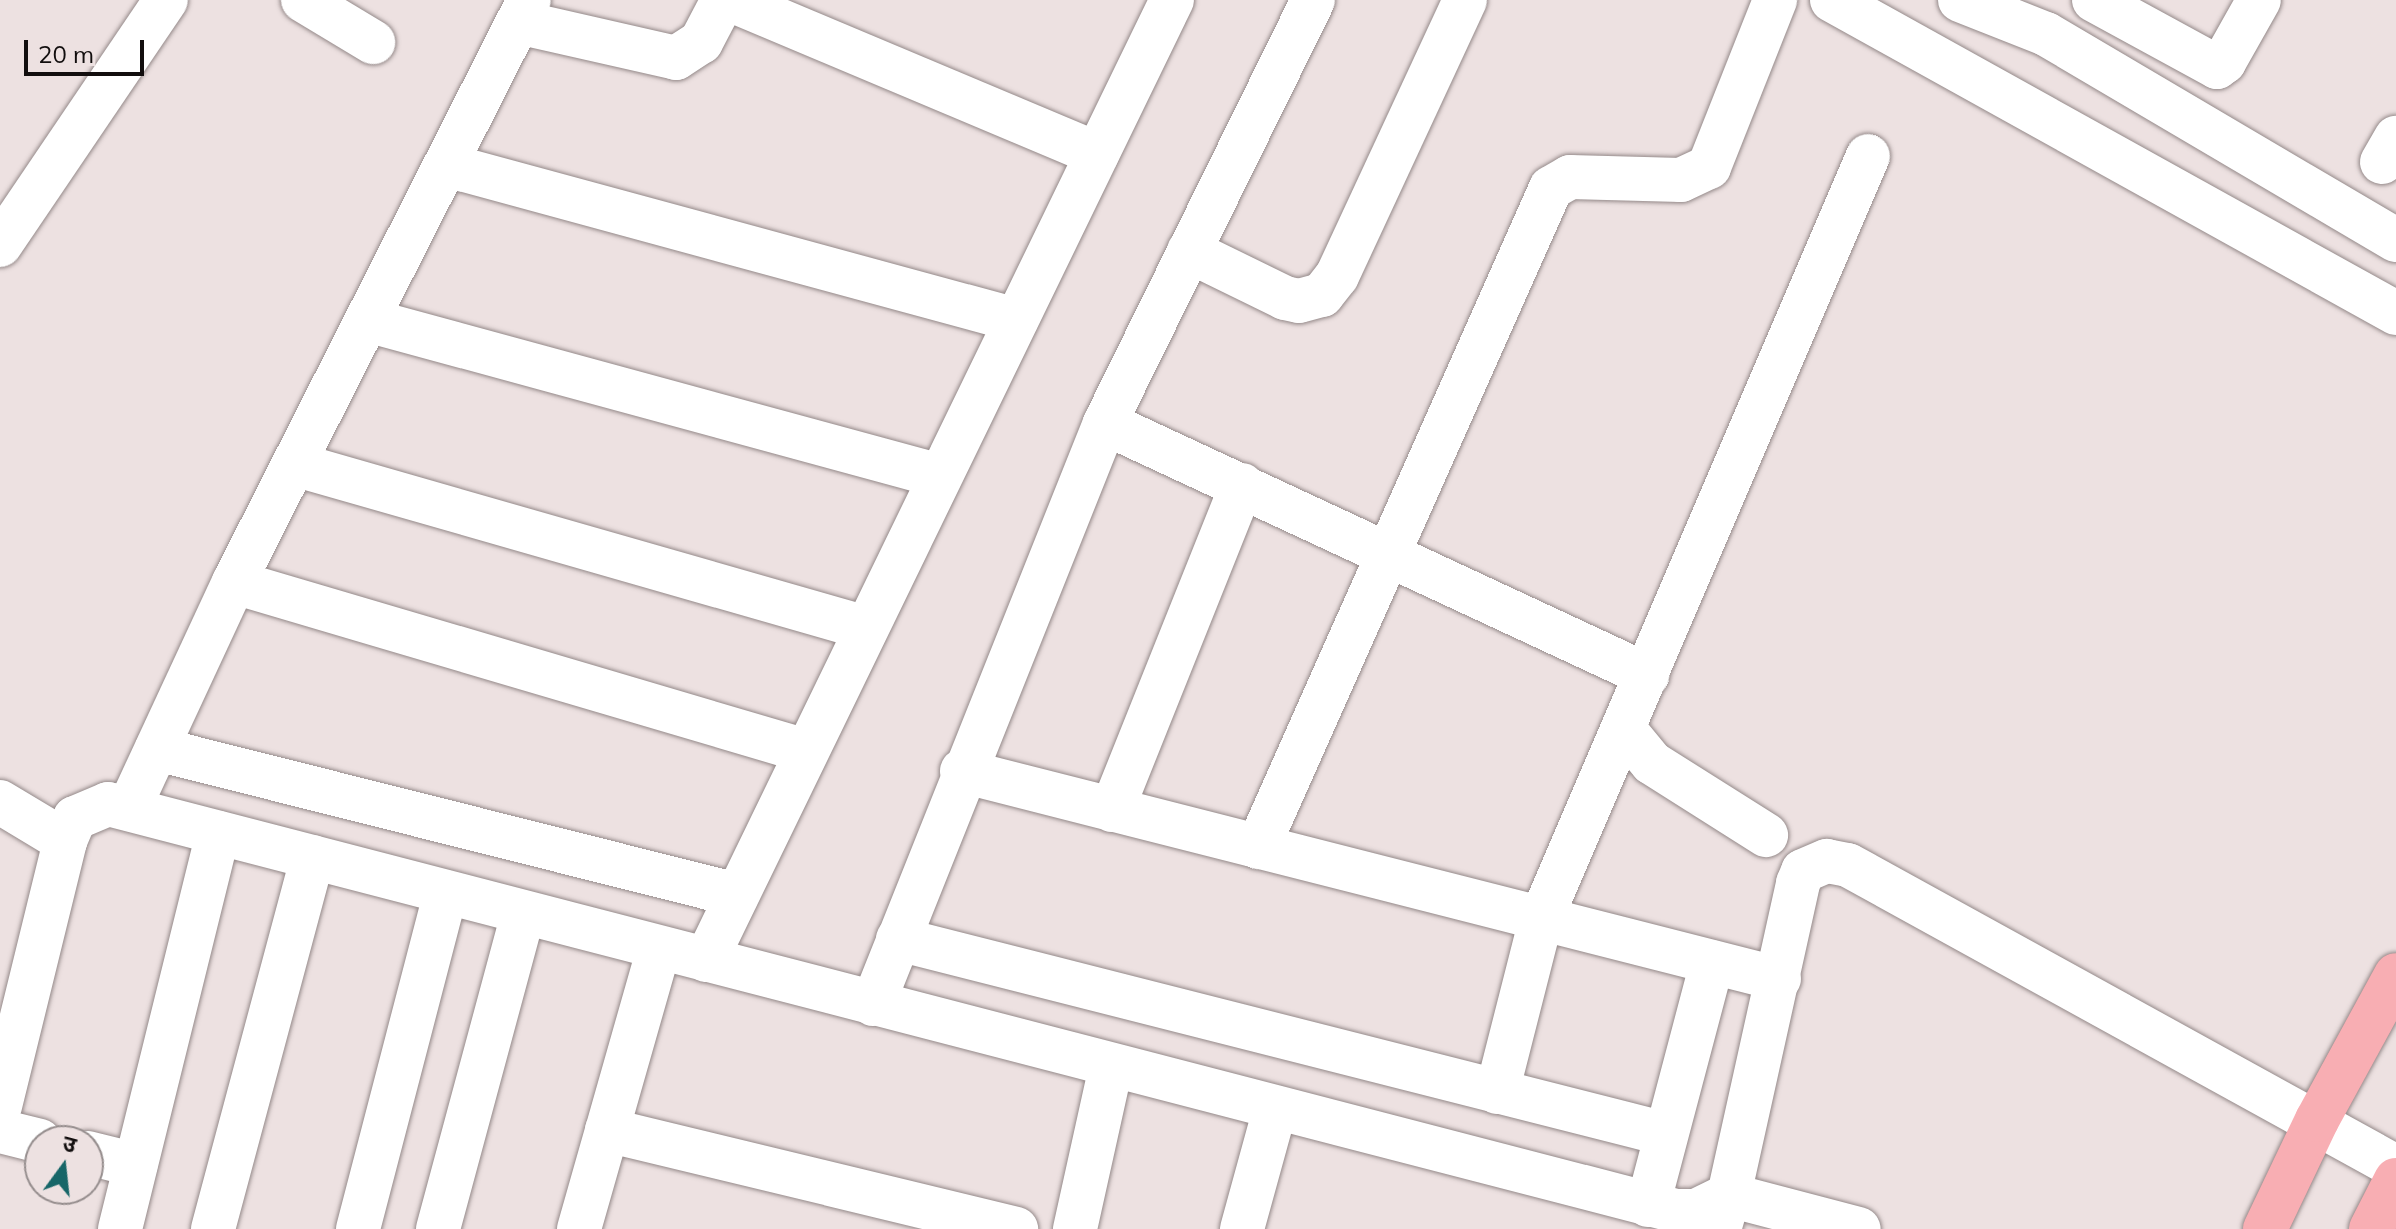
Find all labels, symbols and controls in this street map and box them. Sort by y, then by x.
scale bar [28,24,148,74]
text: 20 m [38,39,94,69]
north arrow [24,1125,104,1205]
text: उ [60,1129,80,1159]

